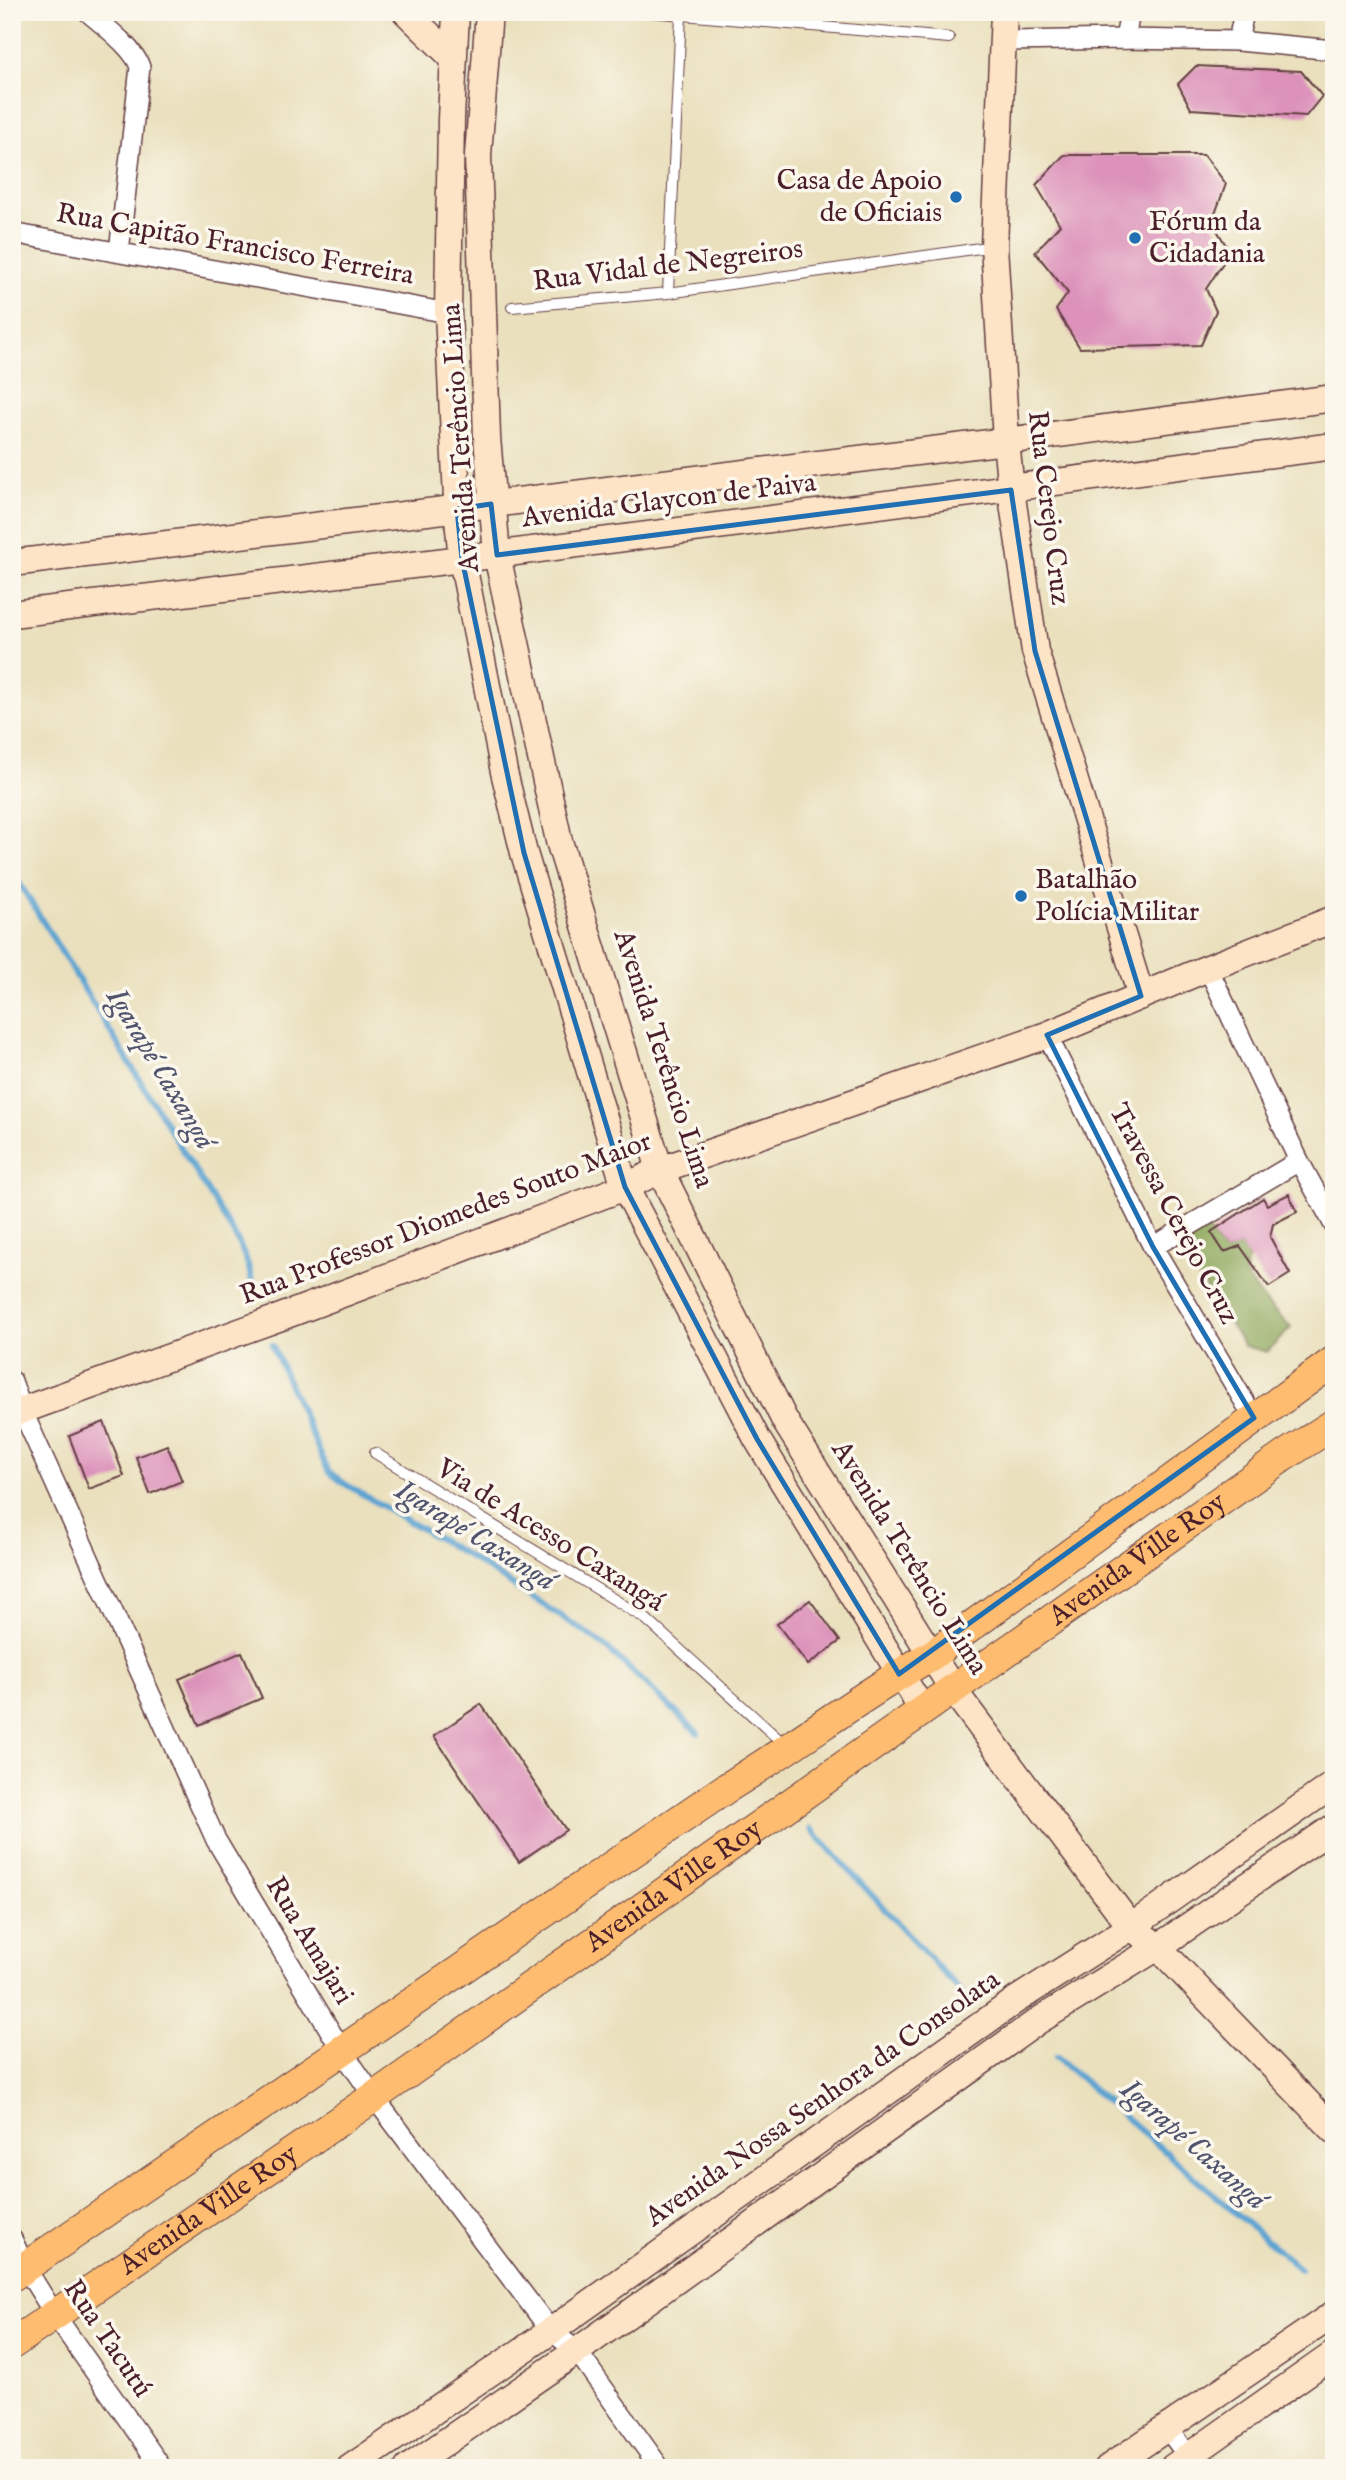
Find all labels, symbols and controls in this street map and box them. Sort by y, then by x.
place label: Casa de Apoio de Oficiais [776,164,942,231]
marker: Casa de Apoio de Oficiais [948,189,964,205]
street label: Rua Capitão Francisco Ferreira [54,196,417,294]
place label: Fórum da Cidadania [1149,205,1266,272]
marker: Fórum da Cidadania [1127,230,1143,246]
street label: Rua Vidal de Negreiros [531,232,805,300]
street label: Avenida Terêncio Lima [434,301,488,575]
street label: Rua Cerejo Cruz [1019,409,1077,607]
street label: Avenida Glaycon de Paiva [519,465,819,537]
place label: Batalhão Polícia Militar [1035,863,1199,930]
marker: Batalhão Polícia Militar [1013,888,1029,904]
street label: Avenida Terêncio Lima [604,925,722,1193]
water label: Igarapé Caxangá [96,980,225,1159]
street label: Travessa Cerejo Cruz [1100,1098,1246,1330]
street label: Rua Professor Diomedes Souto Maior [235,1124,657,1314]
street label: Avenida Terêncio Lima [822,1434,996,1682]
street label: Via de Acesso Caxangá [429,1451,671,1621]
water label: Igarapé Caxangá [387,1471,565,1602]
street label: Avenida Ville Roy [1041,1485,1233,1634]
street label: Avenida Ville Roy [578,1811,769,1961]
street label: Rua Amajari [257,1871,361,2011]
street label: Avenida Nossa Senhora da Consolata [638,1962,1008,2236]
water label: Igarapé Caxangá [1111,2070,1276,2221]
street label: Avenida Ville Roy [112,2136,305,2284]
street label: Rua Tacutú [55,2273,159,2405]

